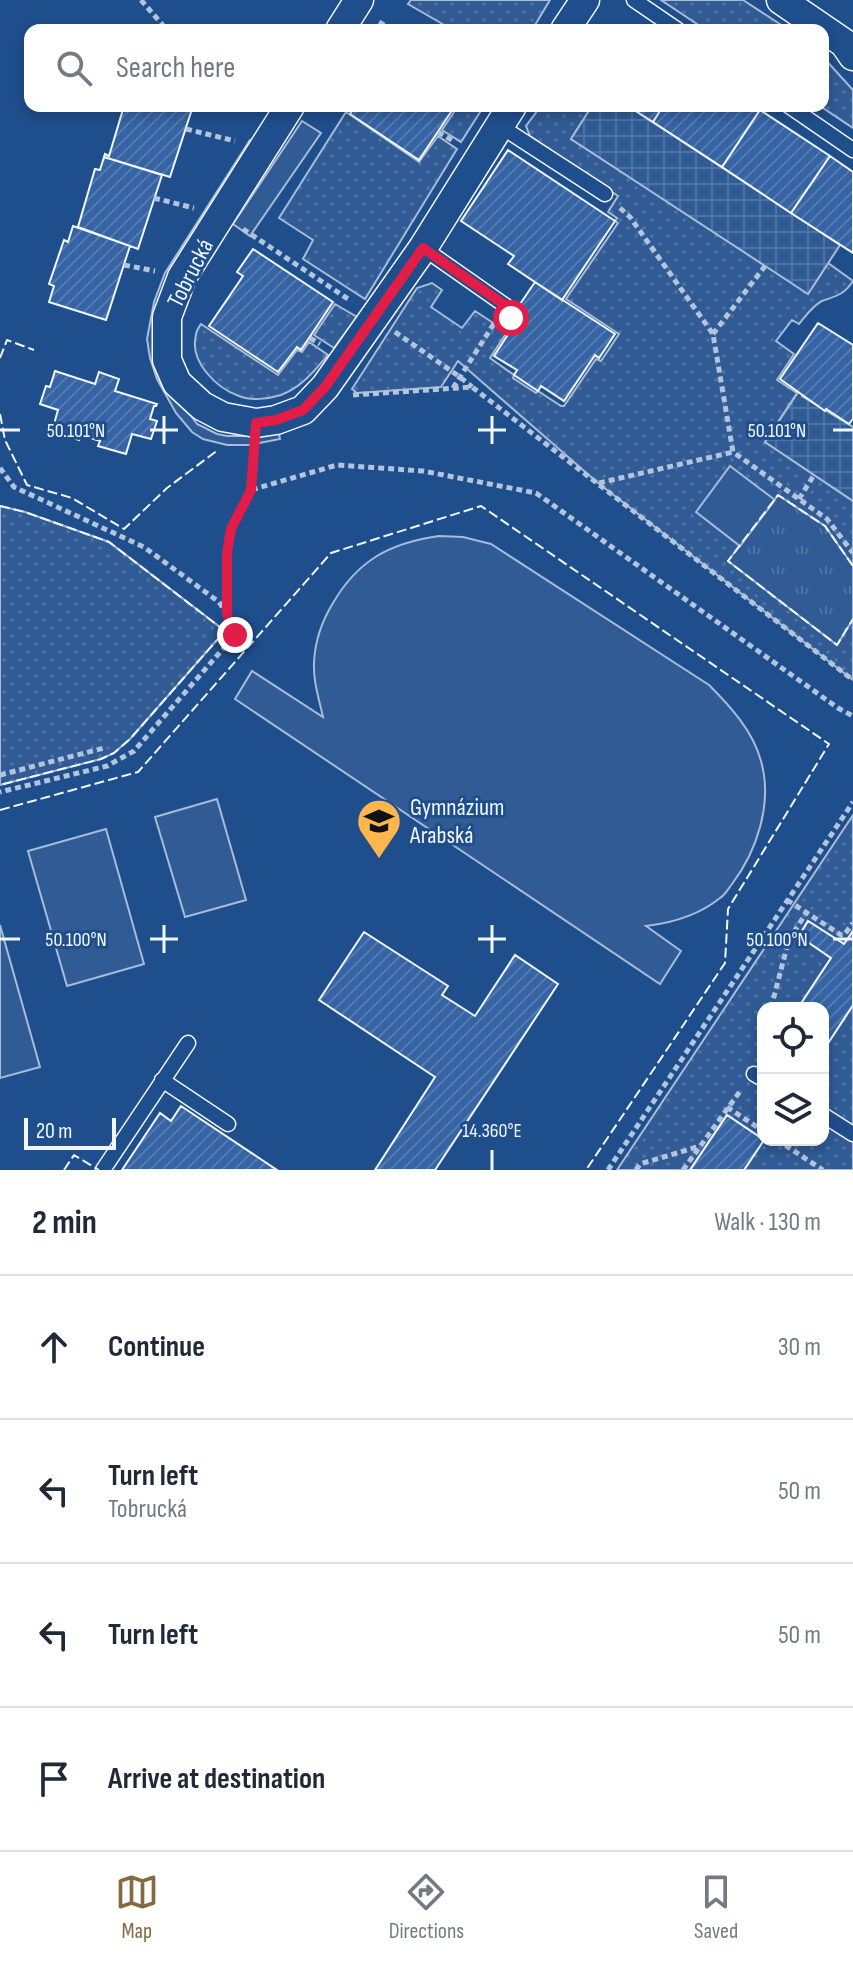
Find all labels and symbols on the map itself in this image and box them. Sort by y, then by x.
street label: Tobrucká [161,234,220,312]
route start [493,300,529,336]
text: 50.101°N [47,419,105,443]
text: 50.101°N [748,419,806,443]
route end [217,617,253,653]
place label: Gymnázium Arabská [409,793,504,850]
school or university icon: Gymnázium Arabská [355,797,403,860]
text: 50.100°N [45,928,107,952]
text: 50.100°N [746,928,808,952]
scale bar [24,1114,116,1150]
text: 14.360°E [462,1119,522,1143]

